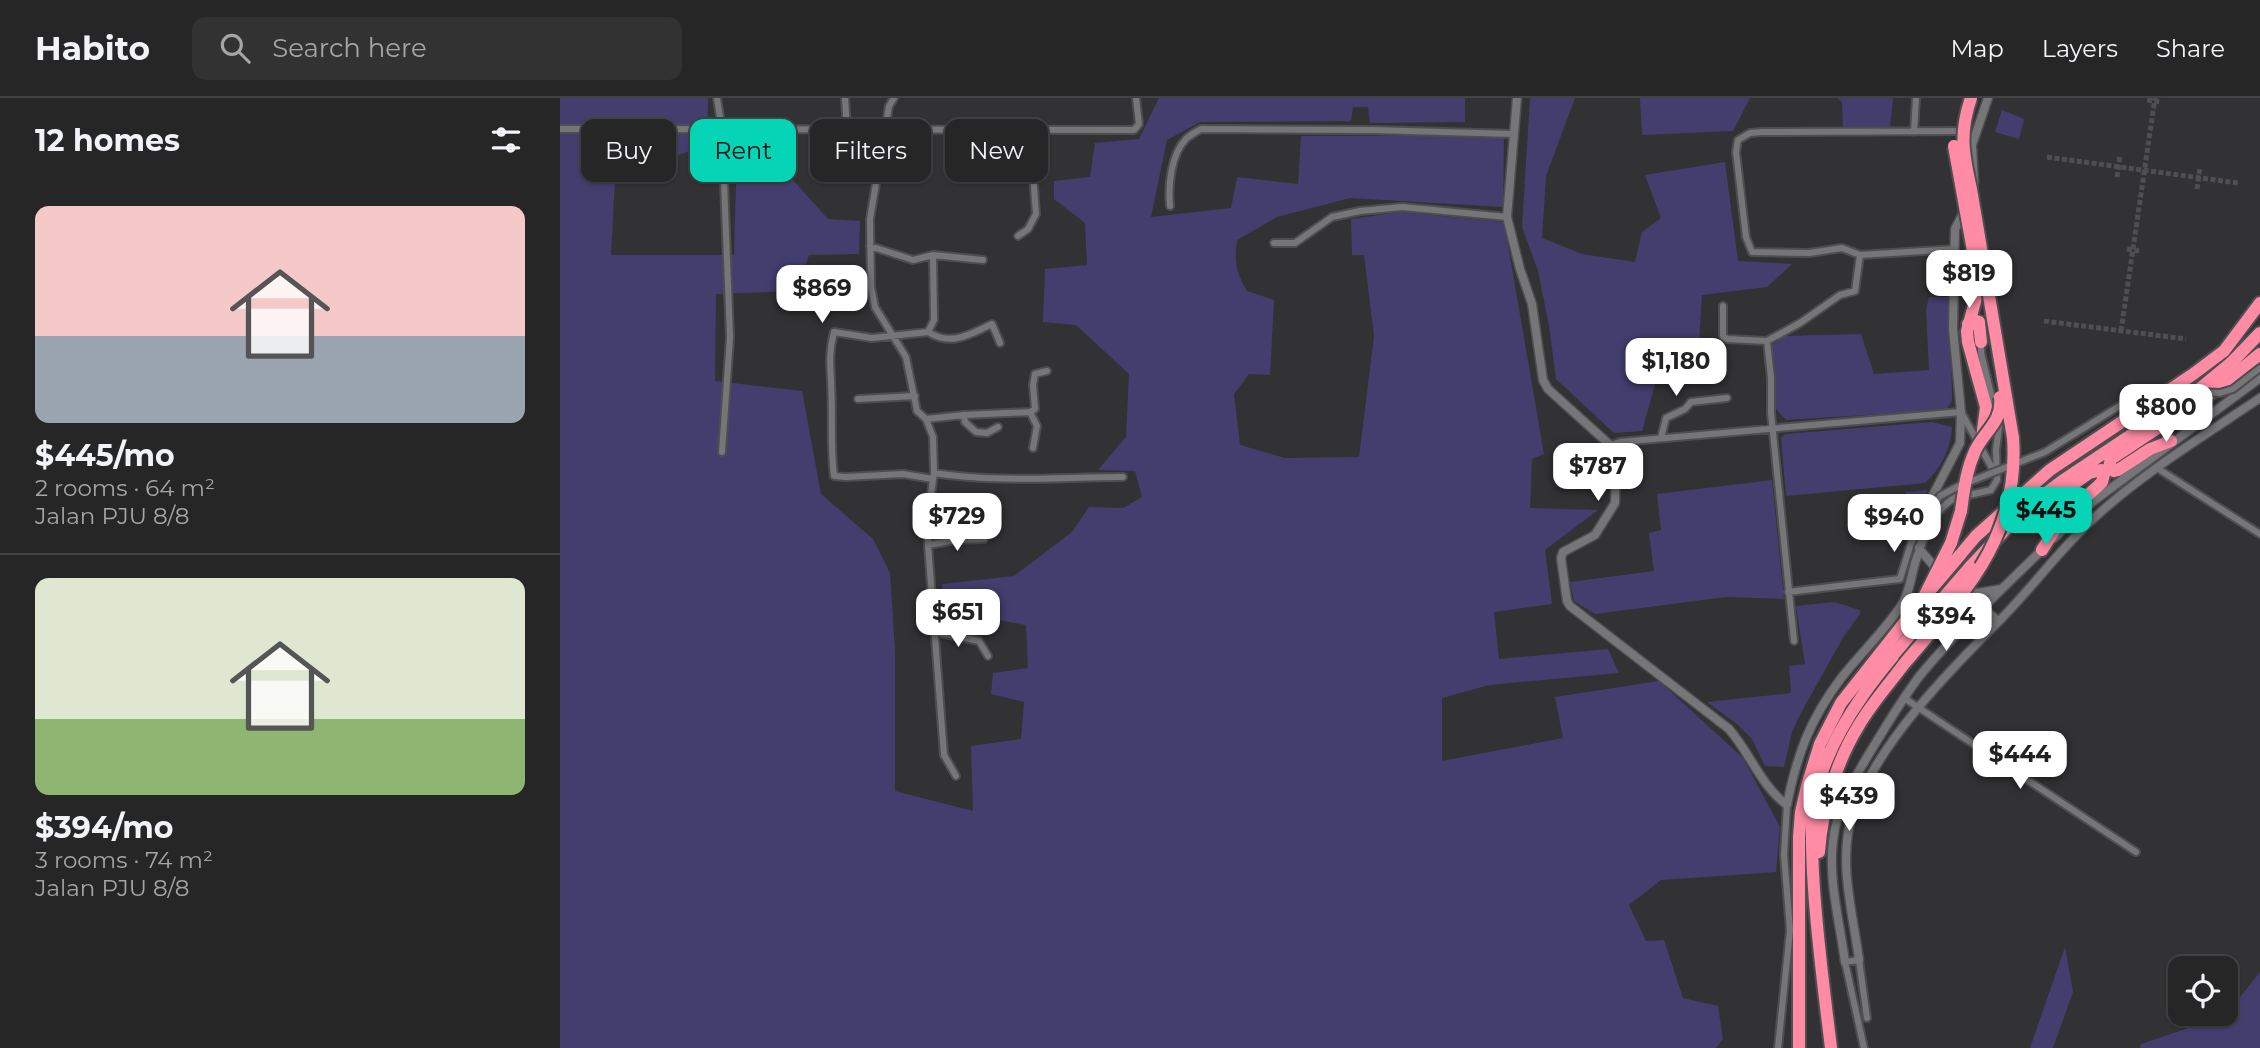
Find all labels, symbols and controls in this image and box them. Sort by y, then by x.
search box [192,17,682,80]
text: Habito [35,28,150,68]
icon: search [216,29,254,67]
text: Search here [272,32,427,64]
text: Map [1950,34,2004,63]
text: Layers [2042,34,2118,63]
text: Share [2156,34,2225,63]
chip: Buy [581,119,676,182]
chip: Rent [690,119,796,182]
chip: Filters [810,119,931,182]
chip: New [945,119,1048,182]
icon: filters [487,121,525,159]
text: 12 homes [35,122,180,159]
pin: $819 [1928,250,2010,310]
icon: home [217,251,343,377]
text: $819 [1942,259,1996,287]
pin: $869 [781,266,863,325]
text: $869 [792,274,852,302]
pin: $1,180 [1619,338,1733,398]
text: $1,180 [1642,347,1710,375]
pin: $800 [2125,384,2207,444]
text: $800 [2135,393,2197,421]
text: $445/mo [35,437,175,474]
pin: $787 [1557,444,1639,503]
text: $787 [1569,452,1627,480]
text: 2 rooms · 64 m² [35,474,215,502]
pin: $445 [2005,488,2087,547]
pin: $729 [916,494,998,553]
pin: $940 [1853,494,1935,554]
text: $445 [2016,496,2076,524]
text: Jalan PJU 8/8 [35,502,189,530]
text: $729 [929,502,985,530]
text: $940 [1864,503,1924,531]
pin: $651 [917,589,999,649]
pin: $394 [1905,594,1987,653]
text: $651 [932,598,984,626]
text: $394 [1917,602,1975,630]
icon: home [217,623,343,749]
pin: $444 [1979,732,2061,791]
text: $444 [1989,740,2051,768]
pin: $439 [1808,774,1890,833]
text: $439 [1820,782,1878,810]
text: $394/mo [35,809,173,846]
text: 3 rooms · 74 m² [35,846,213,874]
text: Jalan PJU 8/8 [35,874,189,902]
map controls [2168,956,2238,1026]
button: locate [2168,956,2238,1026]

